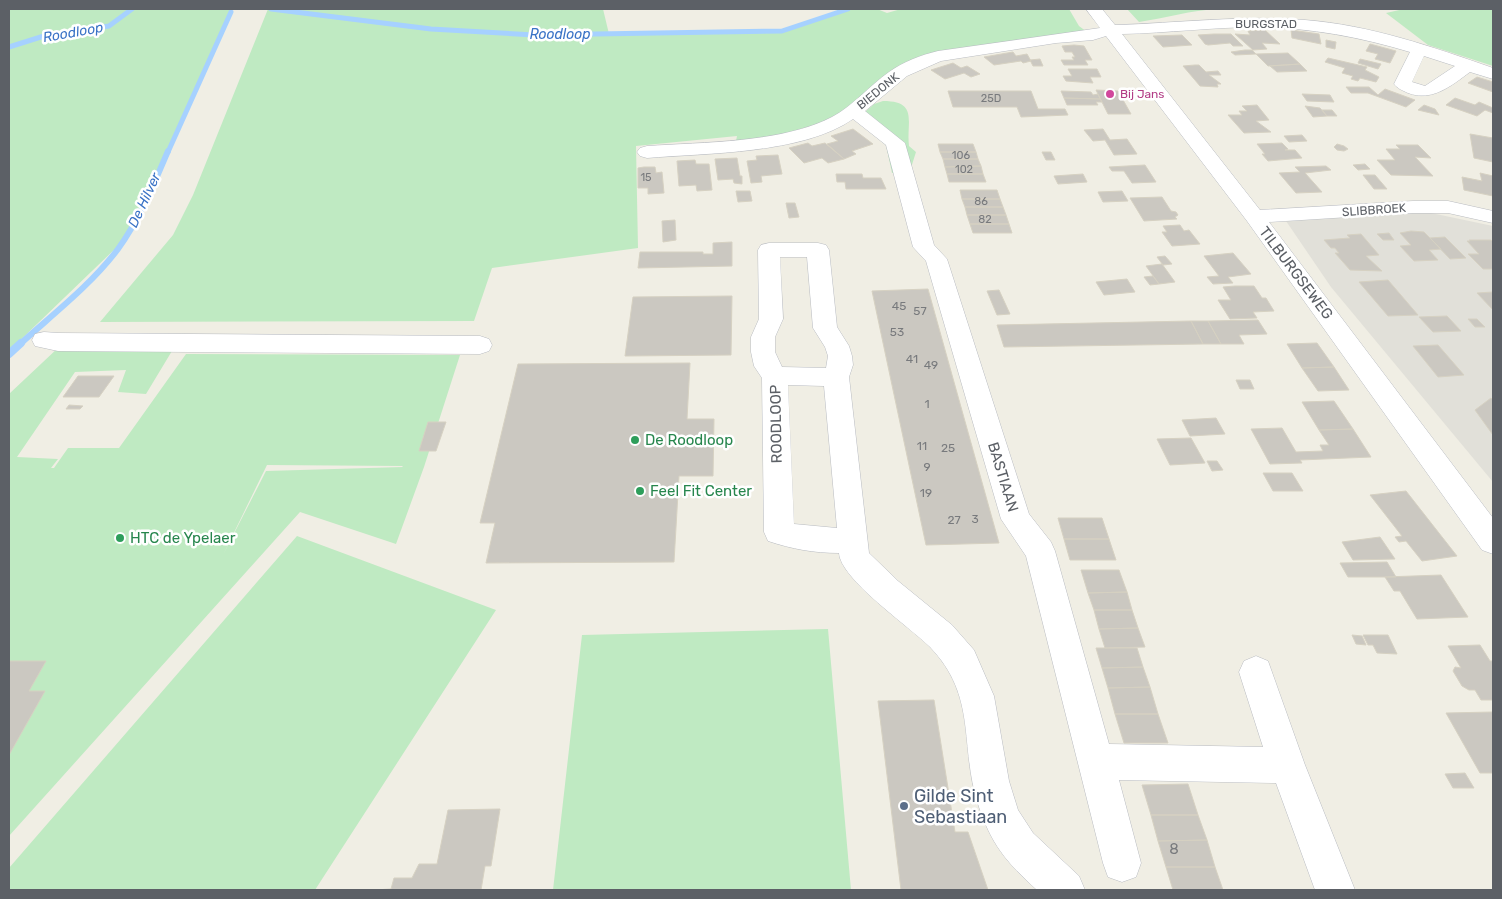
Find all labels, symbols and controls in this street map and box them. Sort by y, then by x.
street label: BURGSTAD [1235,17,1297,31]
water label: Roodloop [41,19,105,46]
water label: Roodloop [529,26,591,43]
street label: BIEDONK [854,69,903,112]
place label: Bij Jans [1120,87,1164,101]
marker: Bij Jans [1104,88,1116,100]
house number: 25D [981,92,1001,105]
house number: 106 [952,149,971,162]
house number: 102 [955,163,973,176]
water label: De Hilver [124,170,165,230]
house number: 15 [640,171,652,184]
house number: 86 [974,195,988,208]
street label: SLIBBROEK [1342,201,1407,219]
house number: 82 [978,213,992,226]
street label: TILBURGSEWEG [1255,223,1337,323]
house number: 45 [892,299,906,313]
house number: 57 [913,304,927,318]
house number: 53 [890,325,904,339]
house number: 41 [906,352,918,366]
house number: 49 [924,358,938,372]
street label: ROODLOOP [766,384,786,464]
house number: 1 [924,397,930,411]
place label: De Roodloop [645,431,733,449]
marker: De Roodloop [629,434,641,446]
house number: 11 [917,439,927,453]
street label: BASTIAAN [984,440,1022,514]
house number: 25 [941,441,955,455]
house number: 9 [923,460,931,474]
place label: Feel Fit Center [650,482,752,500]
marker: Feel Fit Center [634,485,646,497]
house number: 19 [920,486,932,500]
house number: 3 [971,512,979,526]
house number: 27 [947,513,961,527]
place label: HTC de Ypelaer [130,529,236,547]
marker: HTC de Ypelaer [114,532,126,544]
place label: Gilde Sint Sebastiaan [914,785,1007,828]
marker: Gilde Sint Sebastiaan [898,800,910,812]
house number: 8 [1169,840,1179,858]

